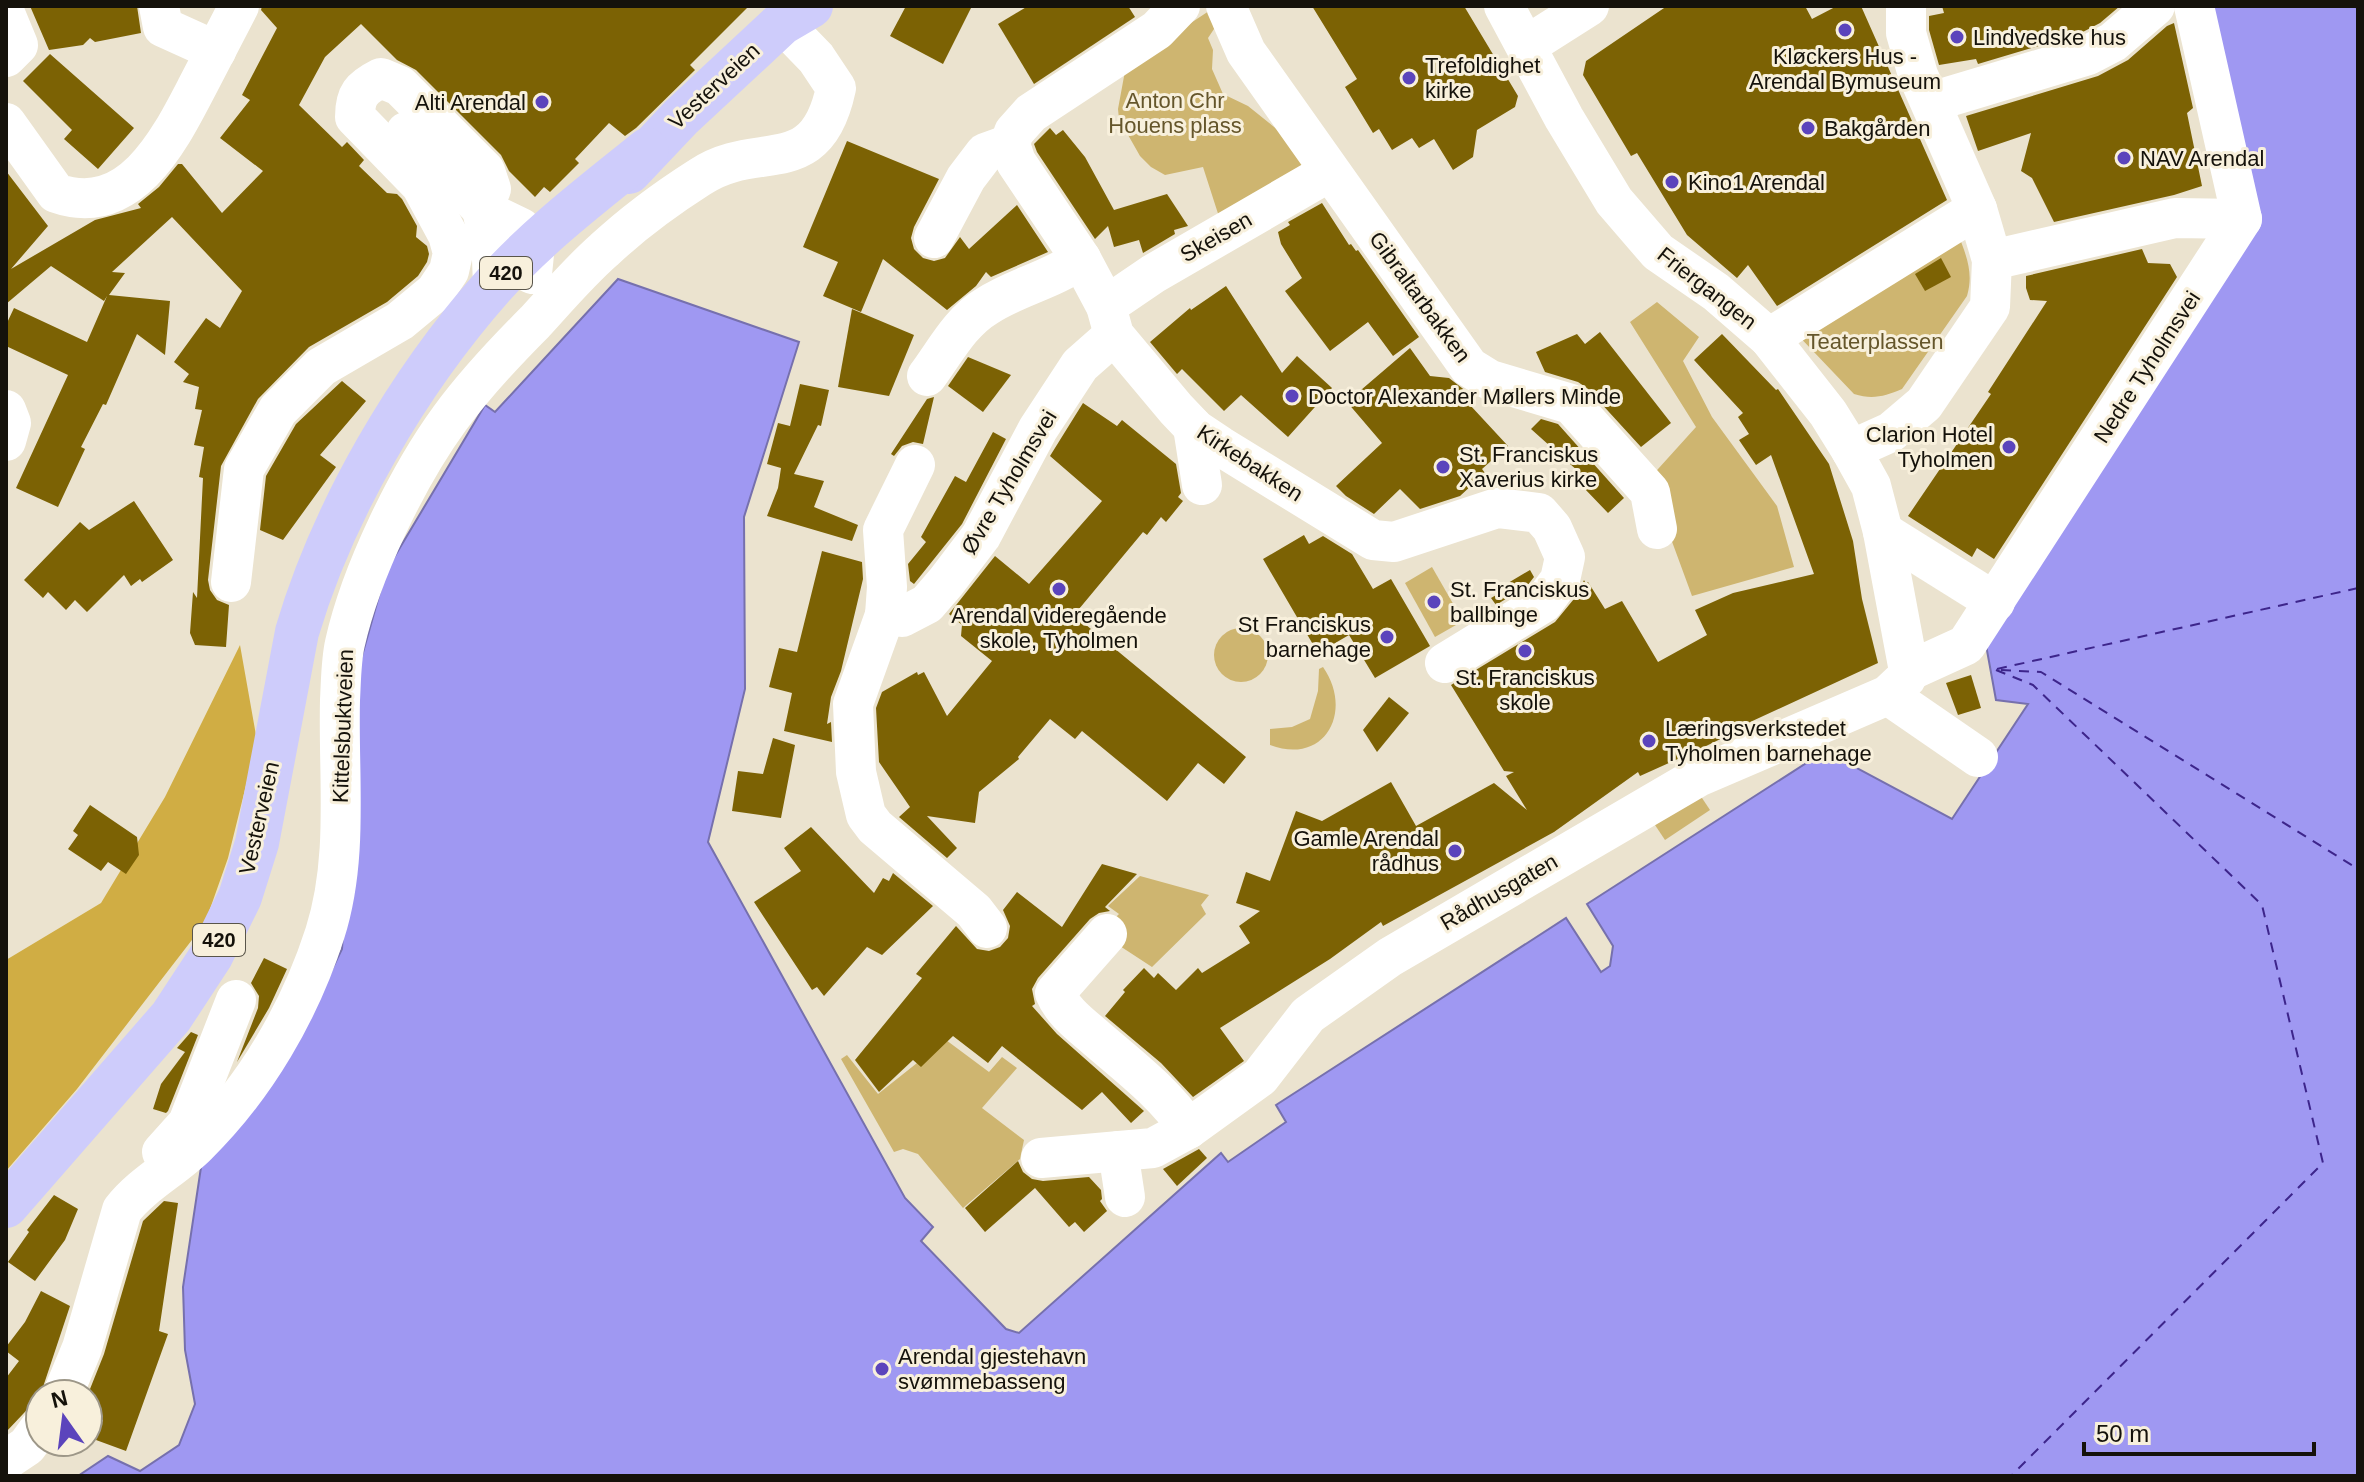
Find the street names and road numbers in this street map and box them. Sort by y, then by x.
street label: Vesterveien [663,38,765,134]
street label: Skeisen [1176,207,1256,267]
street label: Gibraltarbakken [1364,227,1476,367]
street label: Friergangen [1653,242,1761,334]
road number: 420 [480,257,532,289]
street label: Nedre Tyholmsvei [2089,287,2205,447]
street label: Øvre Tyholmsvei [956,406,1062,558]
street label: Kirkebakken [1192,420,1308,506]
street label: Kittelsbuktveien [328,649,358,803]
street label: Vesterveien [234,759,284,877]
street label: Rådhusgaten [1436,848,1562,936]
road number: 420 [193,924,245,956]

